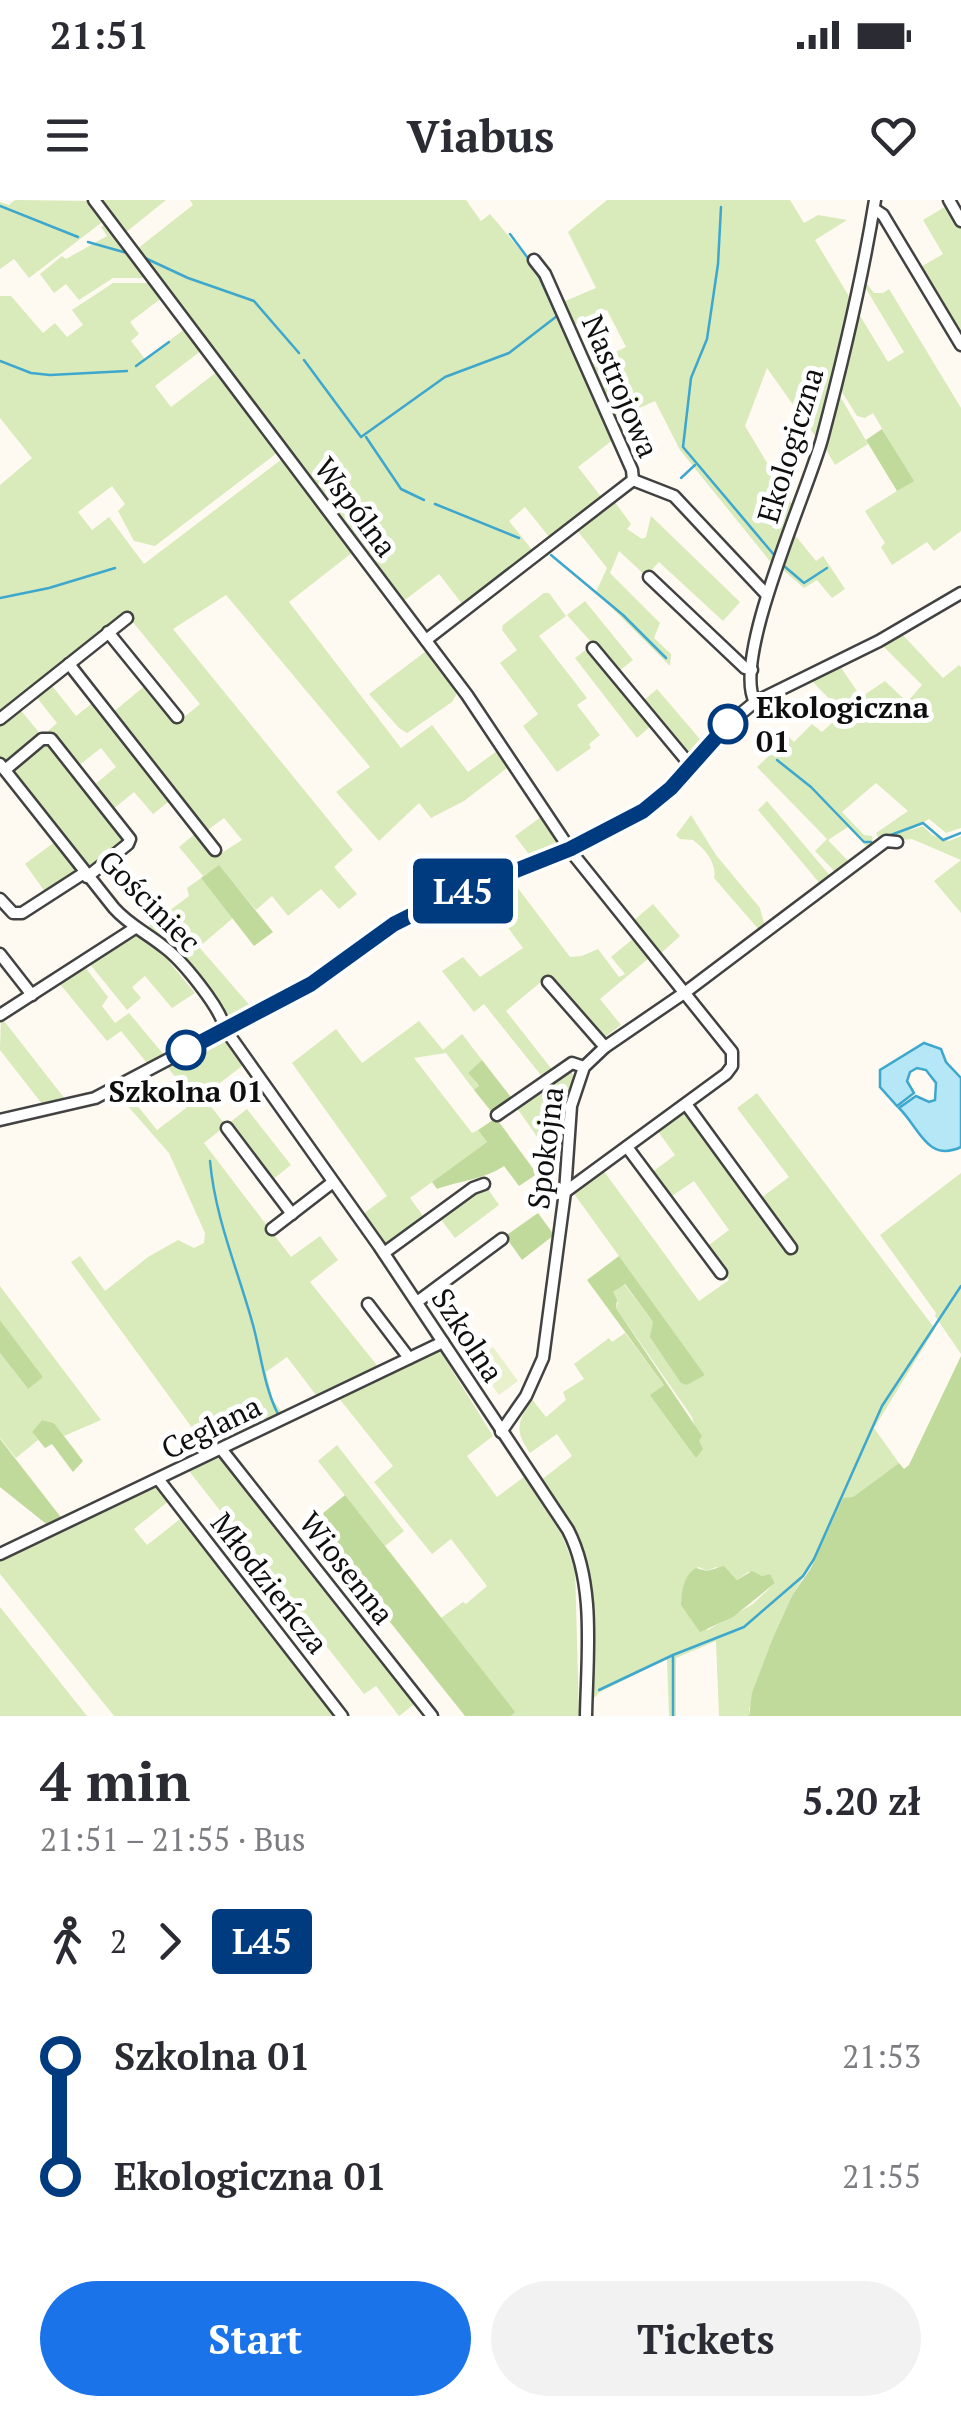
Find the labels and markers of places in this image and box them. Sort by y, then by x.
place label: Ekologiczna 01 [756,687,930,761]
marker: Ekologiczna 01 [709,705,747,743]
marker: Szkolna 01 [167,1031,205,1069]
place label: Szkolna 01 [108,1071,264,1111]

